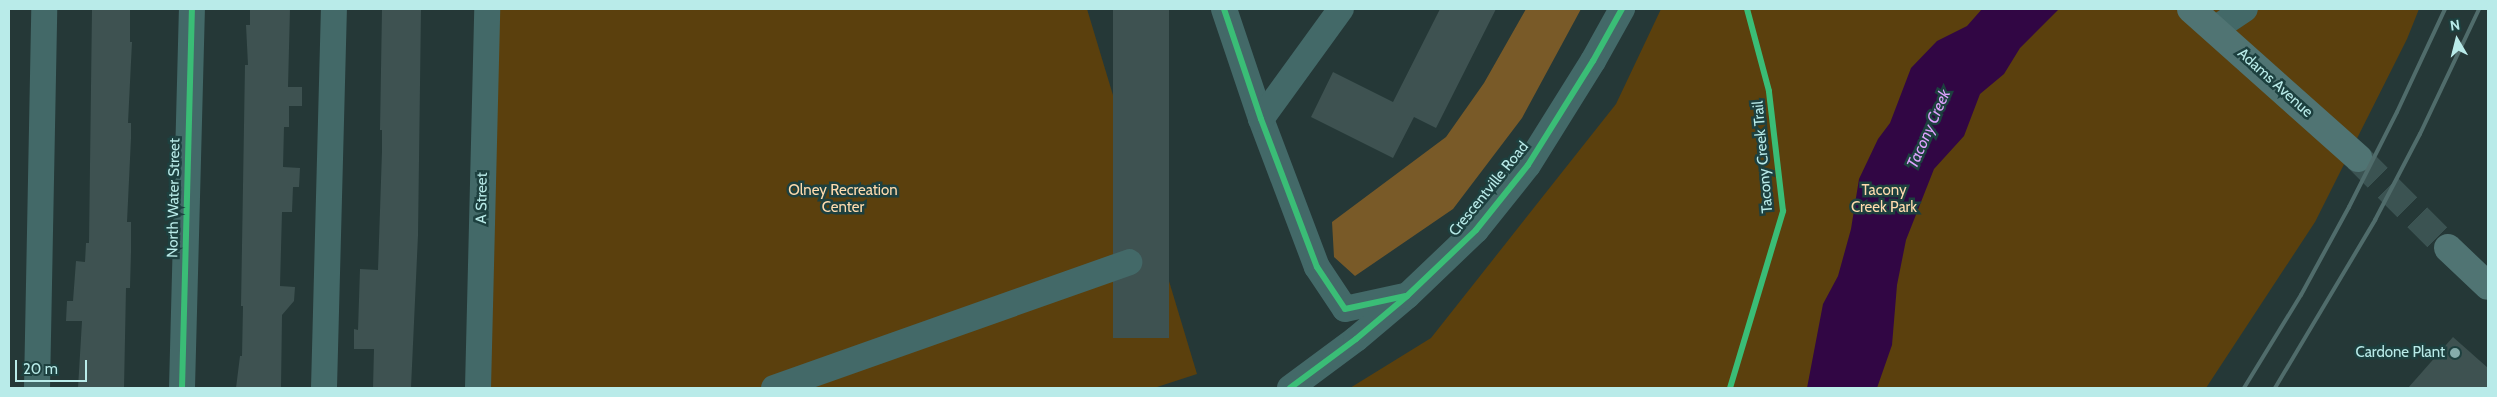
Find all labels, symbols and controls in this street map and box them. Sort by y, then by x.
north arrow [2432,15,2482,65]
text: N [2449,16,2461,35]
street label: Adams Avenue [2234,45,2316,121]
water label: Tacony Creek [1903,87,1955,171]
street label: Tacony Creek Trail [1749,100,1777,214]
street label: North Water Street [164,138,184,258]
street label: Crescentville Road [1445,138,1533,240]
street label: A Street [473,172,491,224]
park label: Olney Recreation Center [788,181,898,216]
park label: Tacony Creek Park [1851,181,1917,216]
place label: Cardone Plant [2355,344,2445,362]
marker: Cardone Plant [2449,347,2461,359]
scale bar [18,350,90,382]
text: 20 m [23,360,58,378]

